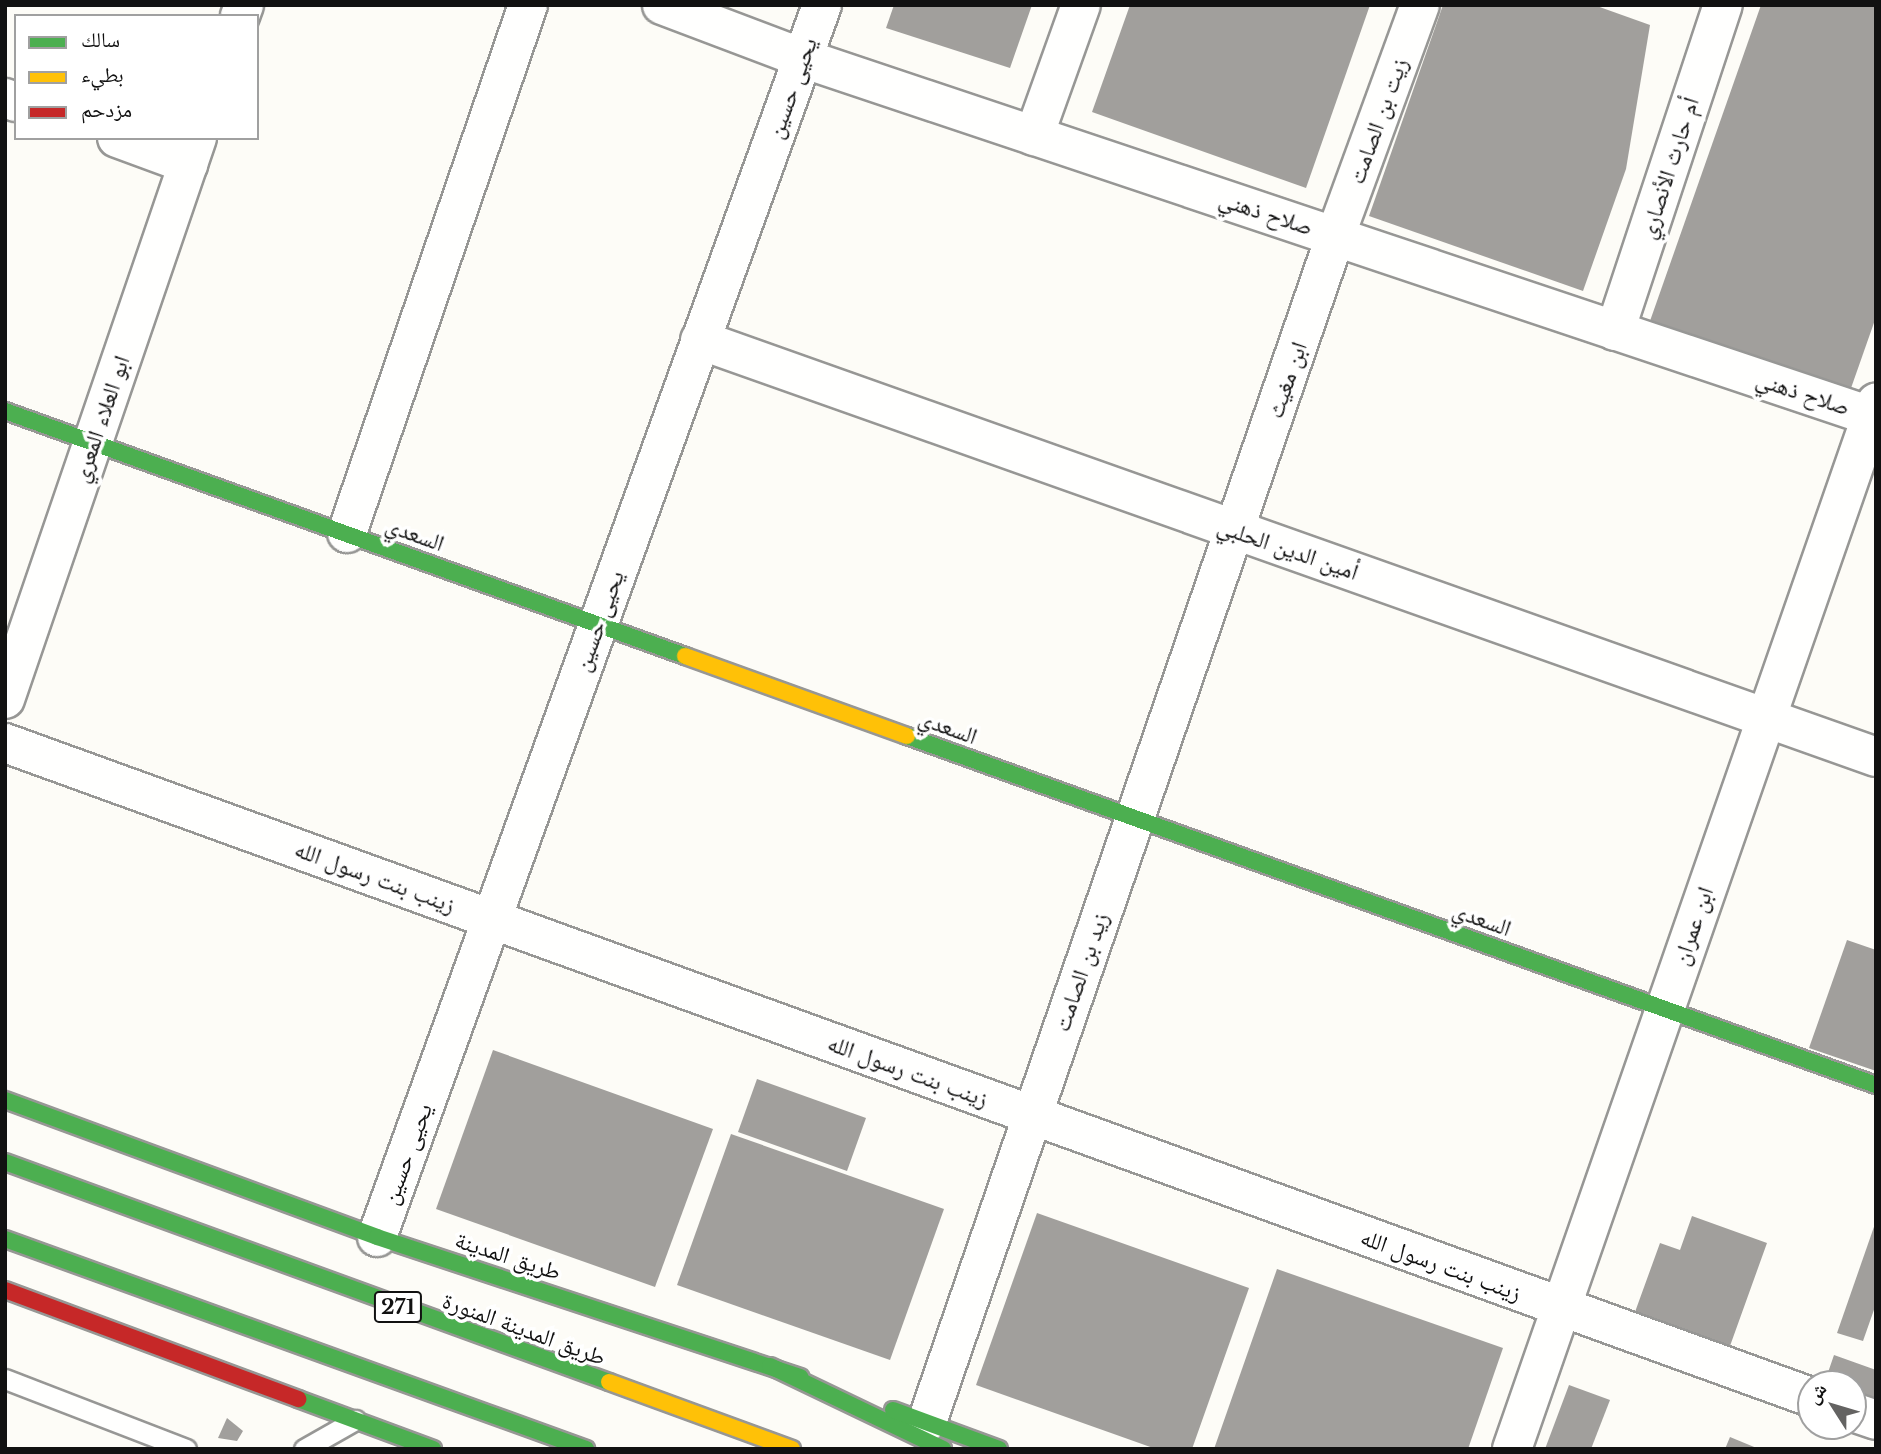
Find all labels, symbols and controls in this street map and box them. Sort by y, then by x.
legend [14,14,259,140]
text: سالك [81,27,120,53]
street label: يحيى حسين [761,34,823,142]
street label: زيت بن الصامت [1342,54,1414,188]
text: بطيء [81,62,124,88]
street label: أم حارث الأنصاري [1633,94,1705,242]
text: مزدحم [81,97,132,123]
street label: صلاح ذهني [1216,185,1316,241]
street label: ابن مغيث [1261,338,1313,422]
street label: ابو العلاء المعري [66,352,136,486]
street label: صلاح ذهني [1753,365,1853,421]
street label: السعدي [382,511,448,557]
street label: أمين الدين الحلبي [1214,512,1362,586]
street label: يحيى حسين [568,567,630,675]
street label: السعدي [915,704,981,750]
street label: زينب بنت رسول الله [291,835,459,919]
street label: ابن عمران [1667,883,1719,969]
street label: السعدي [1449,896,1515,942]
street label: زيد بن الصامت [1048,909,1114,1035]
street label: زينب بنت رسول الله [824,1029,992,1113]
street label: يحيى حسين [376,1100,438,1208]
street label: زينب بنت رسول الله [1357,1223,1525,1307]
street label: طريق المدينة [452,1226,564,1286]
street label: طريق المدينة المنورة [439,1287,609,1371]
road number: 271 [374,1290,422,1324]
north arrow [1797,1370,1867,1440]
text: ش [1801,1378,1832,1408]

